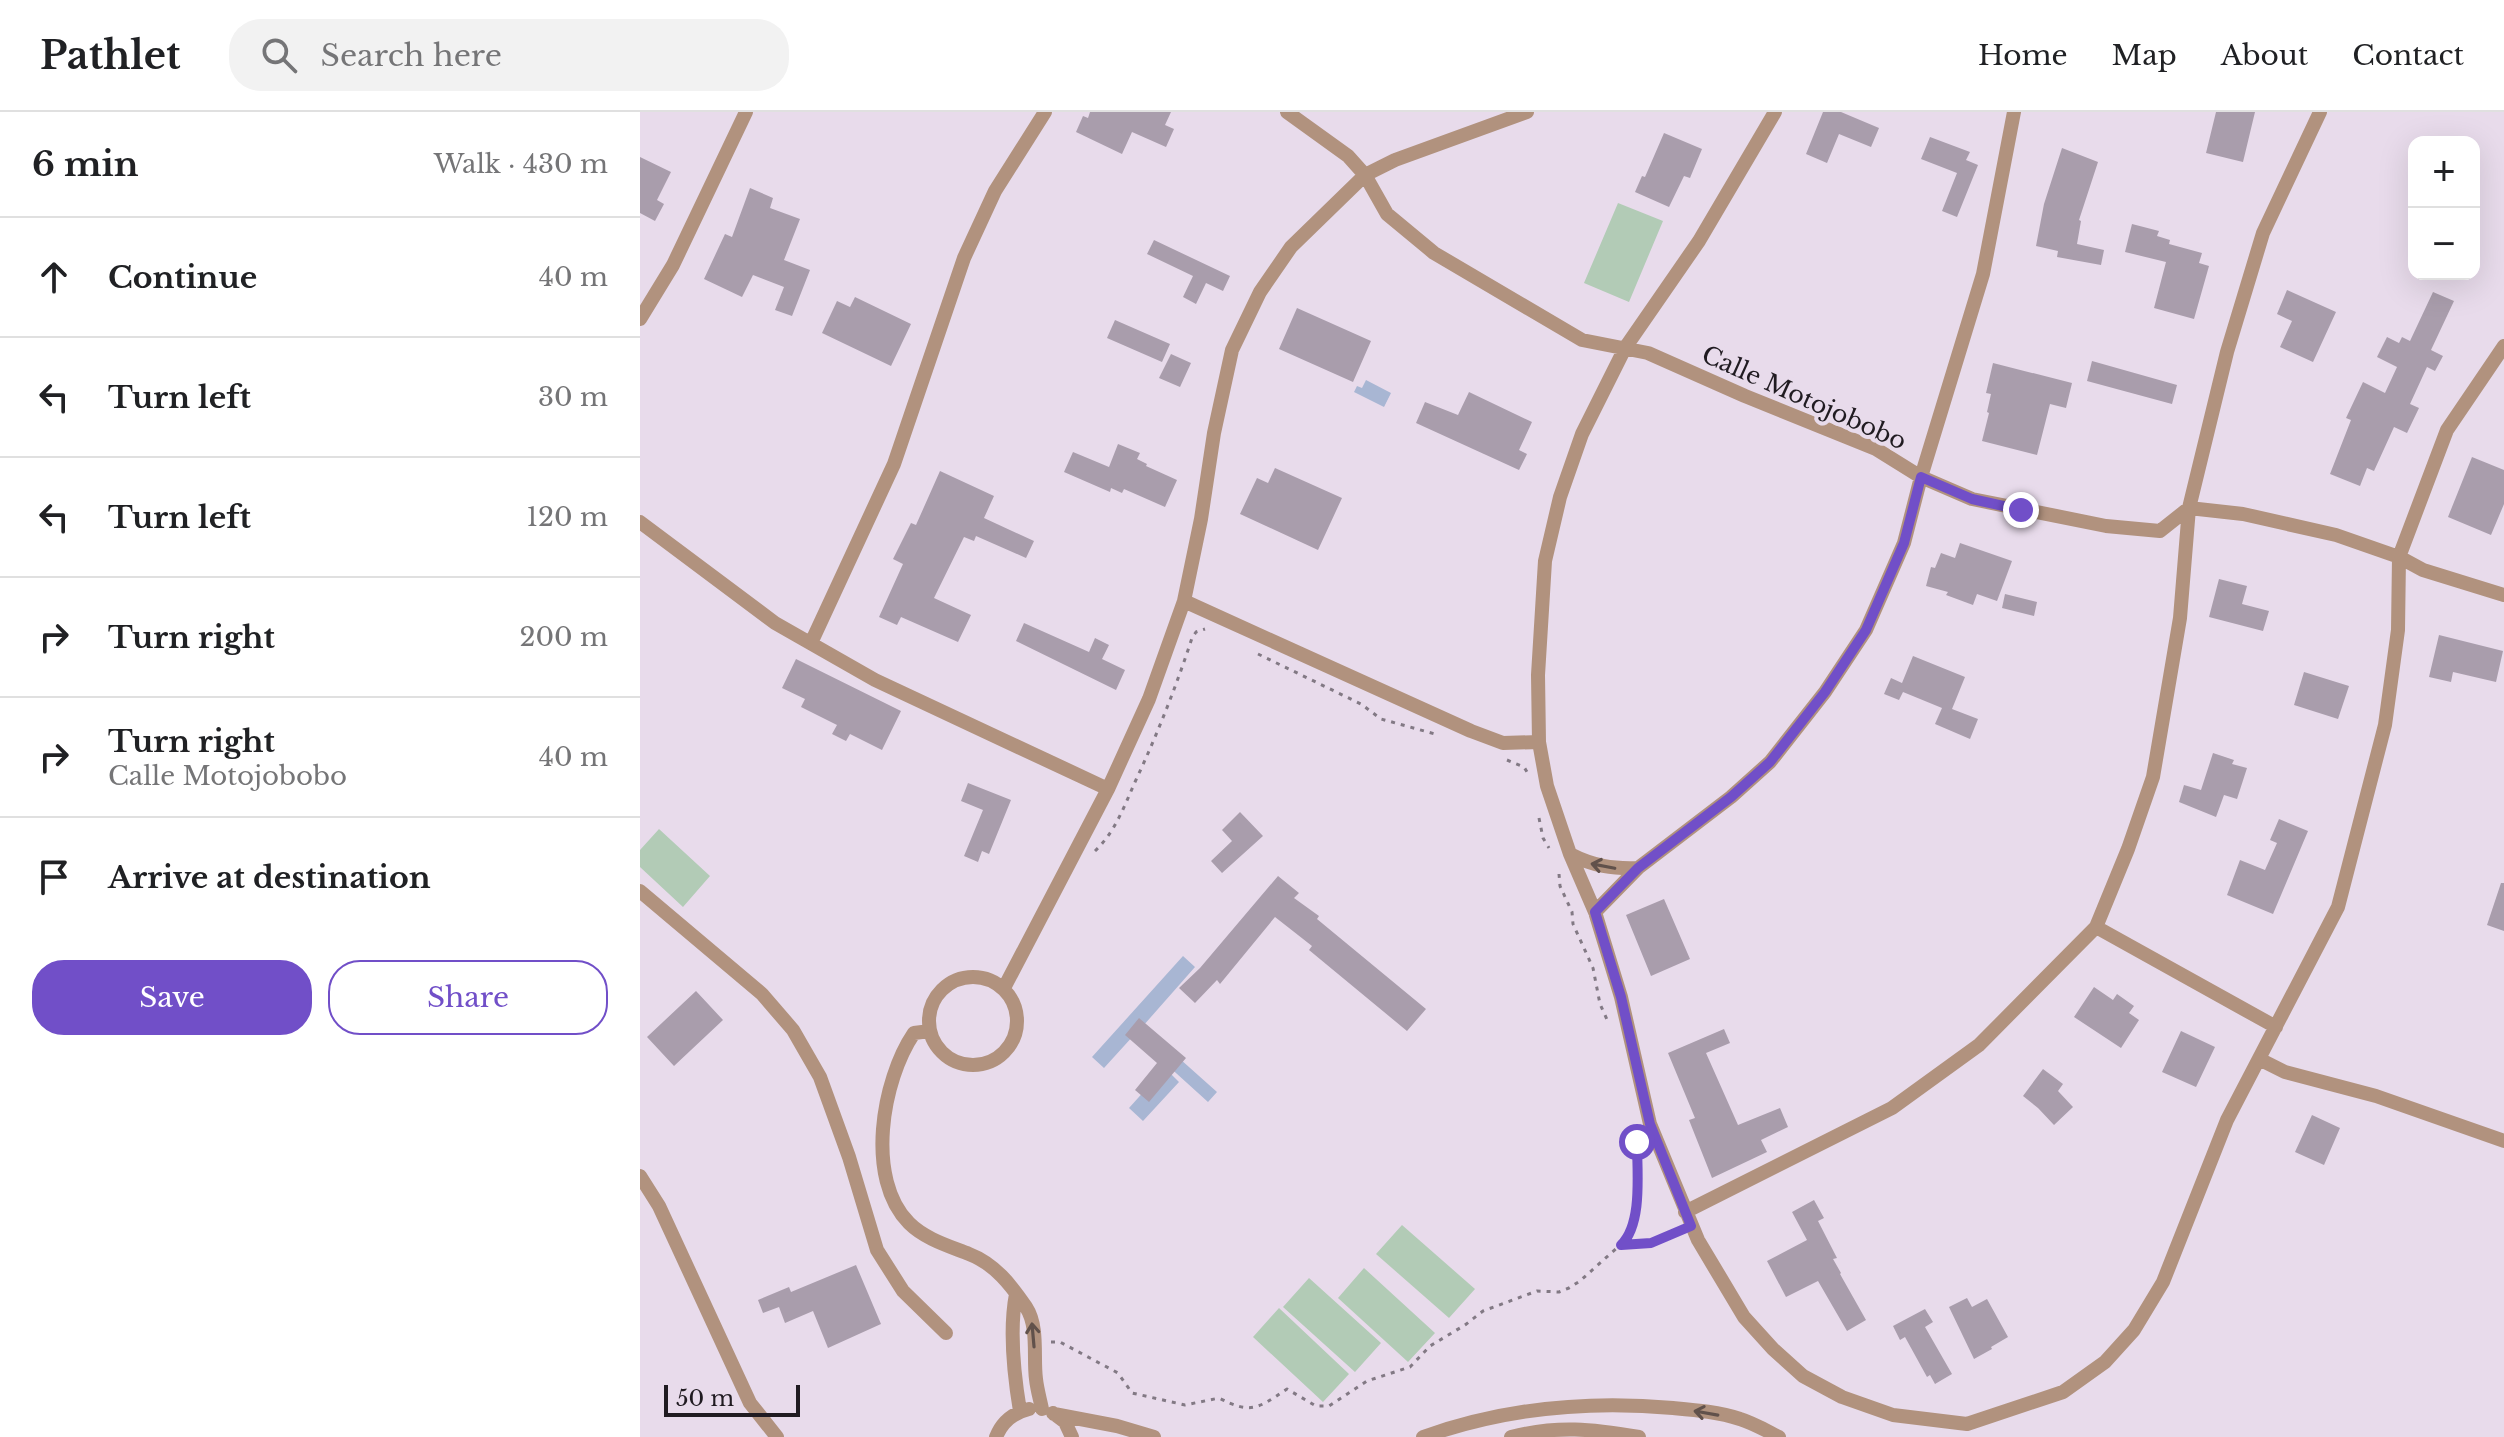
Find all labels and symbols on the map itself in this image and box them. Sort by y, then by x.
street label: Calle Motojobobo [1698,339,1911,456]
route end [2003,492,2039,528]
one-way arrow [1591,858,1616,873]
route start [1619,1124,1655,1160]
one-way arrow [1025,1322,1040,1349]
scale bar [664,1381,800,1417]
one-way arrow [1694,1404,1719,1419]

